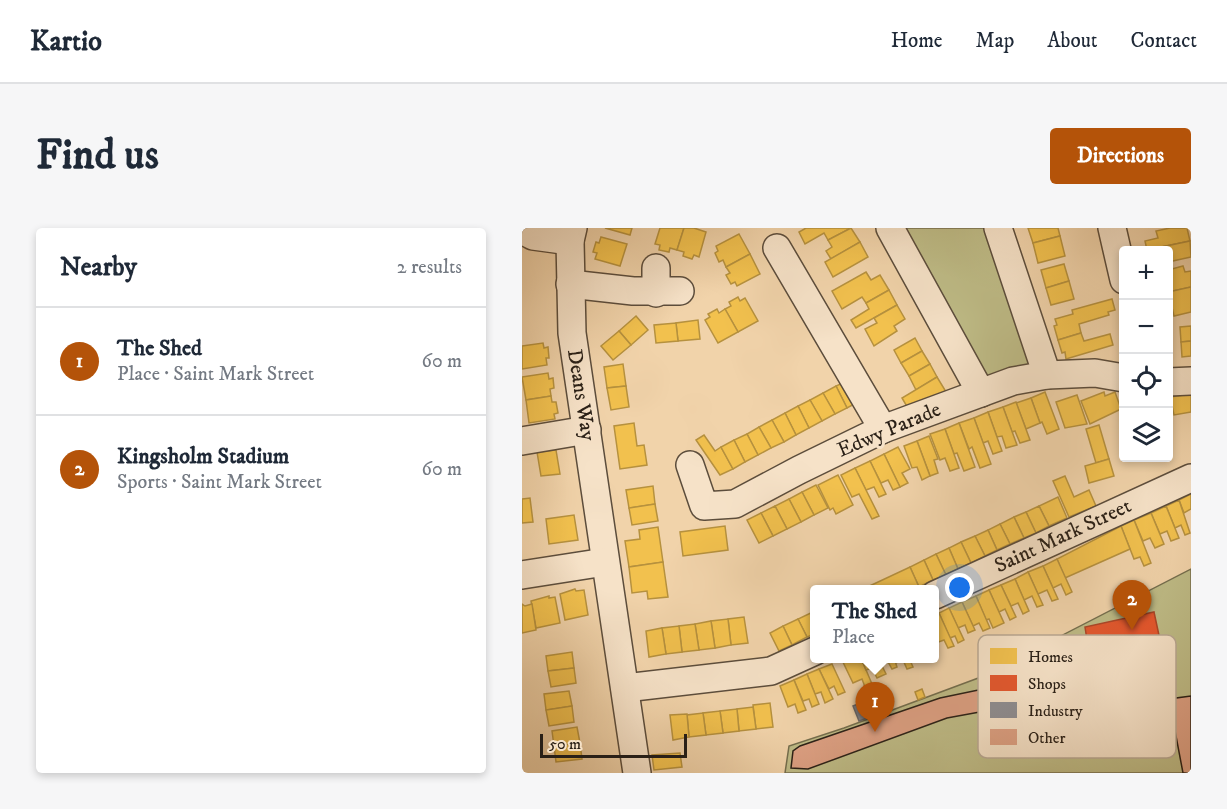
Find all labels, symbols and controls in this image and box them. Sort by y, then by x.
text: Kartio [30,24,102,59]
text: Home [891,28,943,54]
text: Map [976,28,1014,54]
text: About [1047,28,1098,54]
text: Contact [1131,28,1197,54]
button: Directions [1050,128,1191,184]
text: Find us [36,130,159,182]
map controls [1119,246,1173,462]
button: + [1119,246,1173,300]
text: Nearby [60,251,137,284]
text: 2 results [397,255,462,280]
button: − [1119,300,1173,354]
text: The Shed [117,335,202,362]
street label: Deans Way [561,347,601,444]
text: 1 [76,349,83,374]
text: 60 m [422,349,462,374]
button: locate [1119,354,1173,408]
text: Place · Saint Mark Street [117,362,314,387]
street label: Edwy Parade [833,396,945,463]
button: layers [1119,408,1173,462]
text: Kingsholm Stadium [117,443,289,470]
text: 2 [75,457,84,482]
text: 60 m [422,457,462,482]
text: Sports · Saint Mark Street [117,470,322,495]
street label: Saint Mark Street [991,493,1136,579]
your location [945,573,974,602]
pin: 2 [1112,580,1152,630]
popup [810,585,939,663]
text: The Shed [832,598,917,625]
text: Place [832,625,875,650]
legend [978,635,1176,758]
text: Homes [1028,647,1073,667]
text: Shops [1028,674,1066,694]
pin: 1 [856,682,894,732]
text: Industry [1028,701,1083,721]
text: Other [1028,728,1065,748]
scale bar [540,731,687,758]
text: 50 m [549,734,581,754]

